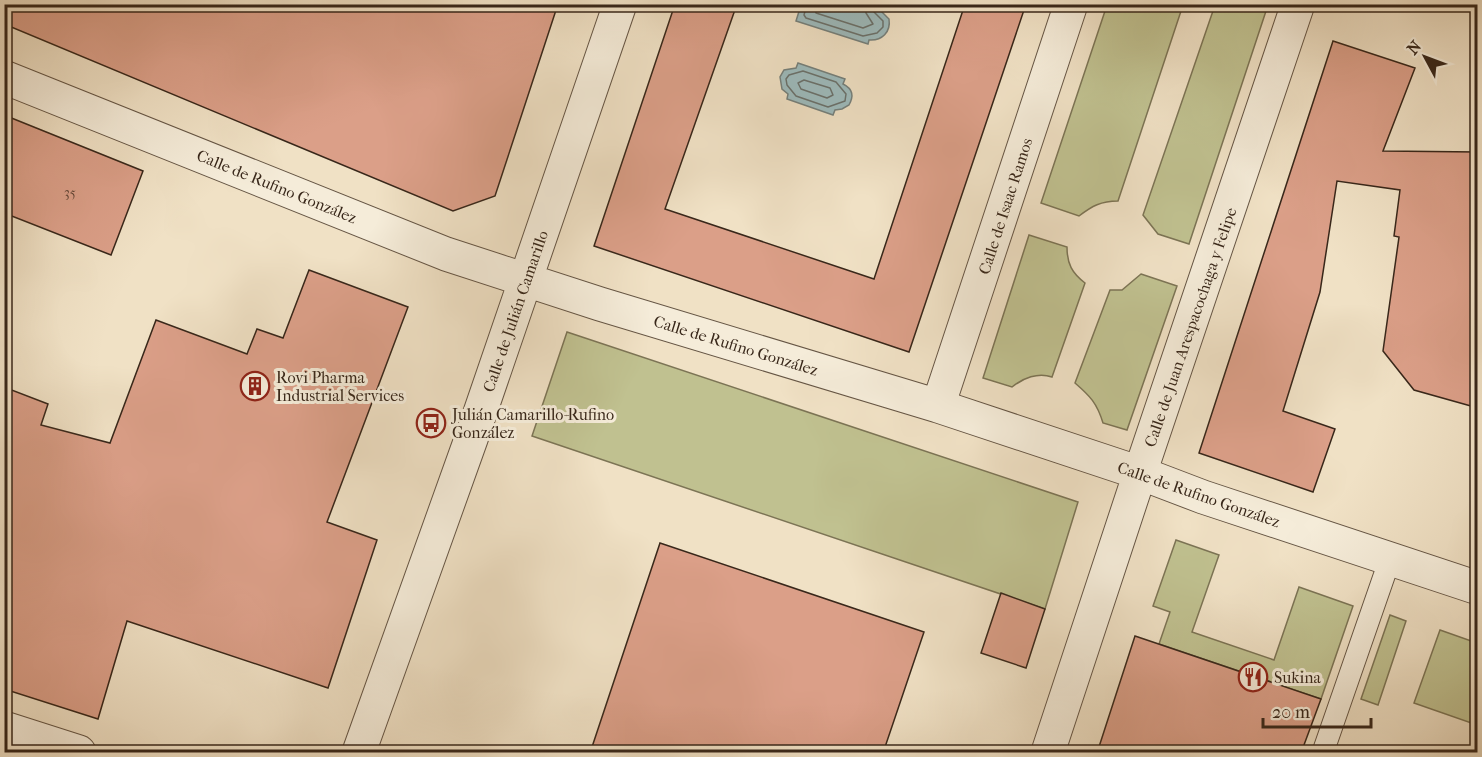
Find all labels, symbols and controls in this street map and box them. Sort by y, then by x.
north arrow [1395,27,1455,87]
text: N [1403,36,1426,58]
street label: Calle de Isaac Ramos [974,135,1037,277]
street label: Calle de Rufino González [194,146,360,227]
house number: 35 [64,184,76,201]
street label: Calle de Juan Arespacochaga y Felipe [1140,205,1241,449]
street label: Calle de Julián Camarillo [479,228,552,394]
street label: Calle de Rufino González [651,311,820,380]
place label: Rovi Pharma Industrial Services [276,368,404,405]
building icon: Rovi Pharma Industrial Services [239,370,271,402]
place label: Julián Camarillo-Rufino González [450,405,614,442]
bus stop icon: Julián Camarillo-Rufino González [415,407,447,439]
street label: Calle de Rufino González [1115,458,1283,531]
restaurant icon: Sukina [1237,661,1269,693]
place label: Sukina [1274,668,1322,687]
scale bar [1263,691,1371,729]
text: 20 m [1272,702,1310,723]

